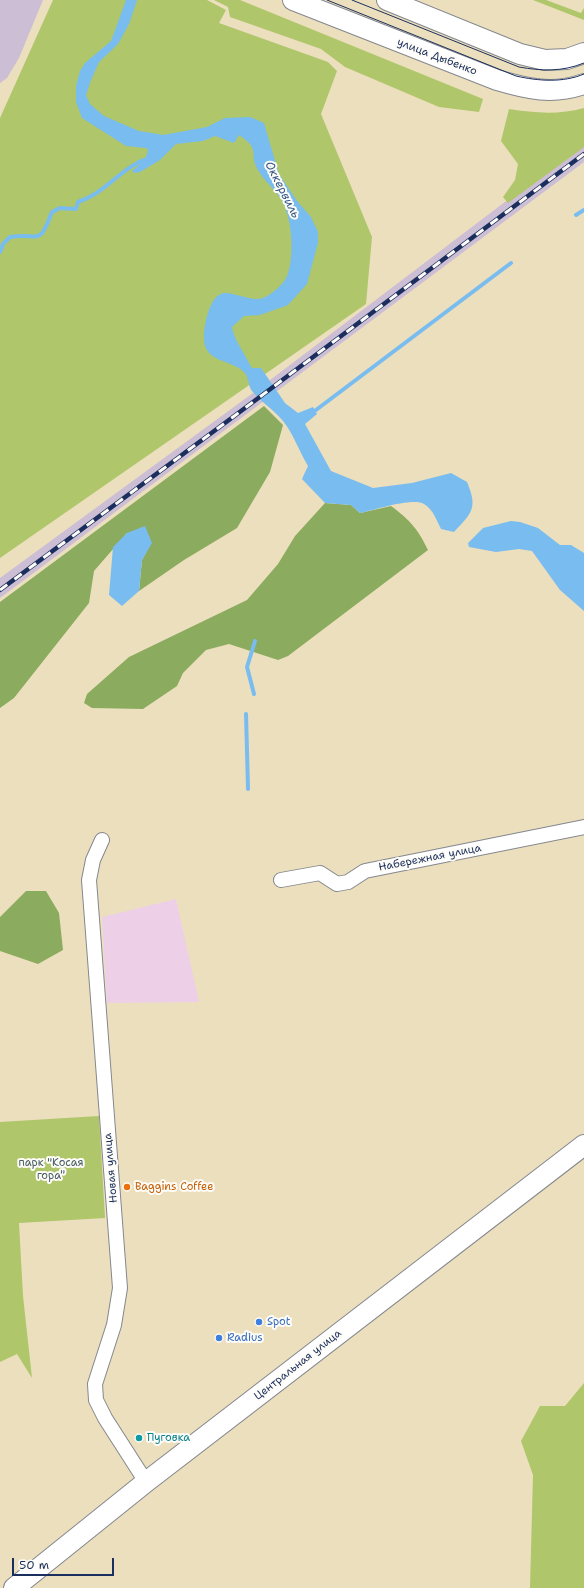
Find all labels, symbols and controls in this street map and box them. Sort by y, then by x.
street label: улица Дыбенко [395,36,479,78]
water label: Оккервиль [261,159,303,221]
street label: Набережная улица [378,842,482,874]
street label: Новая улица [101,1132,121,1204]
park label: парк "Косая гора" [18,1156,84,1182]
place label: Baggins Coffee [135,1180,213,1194]
marker: Baggins Coffee [122,1182,132,1192]
place label: Spot [267,1315,290,1329]
marker: Spot [254,1317,264,1327]
street label: Центральная улица [252,1327,344,1403]
place label: Radius [227,1331,263,1345]
marker: Radius [214,1333,224,1343]
place label: Пуговка [147,1431,190,1445]
marker: Пуговка [134,1433,144,1443]
scale bar [14,1550,116,1576]
text: 50 m [19,1557,49,1573]

